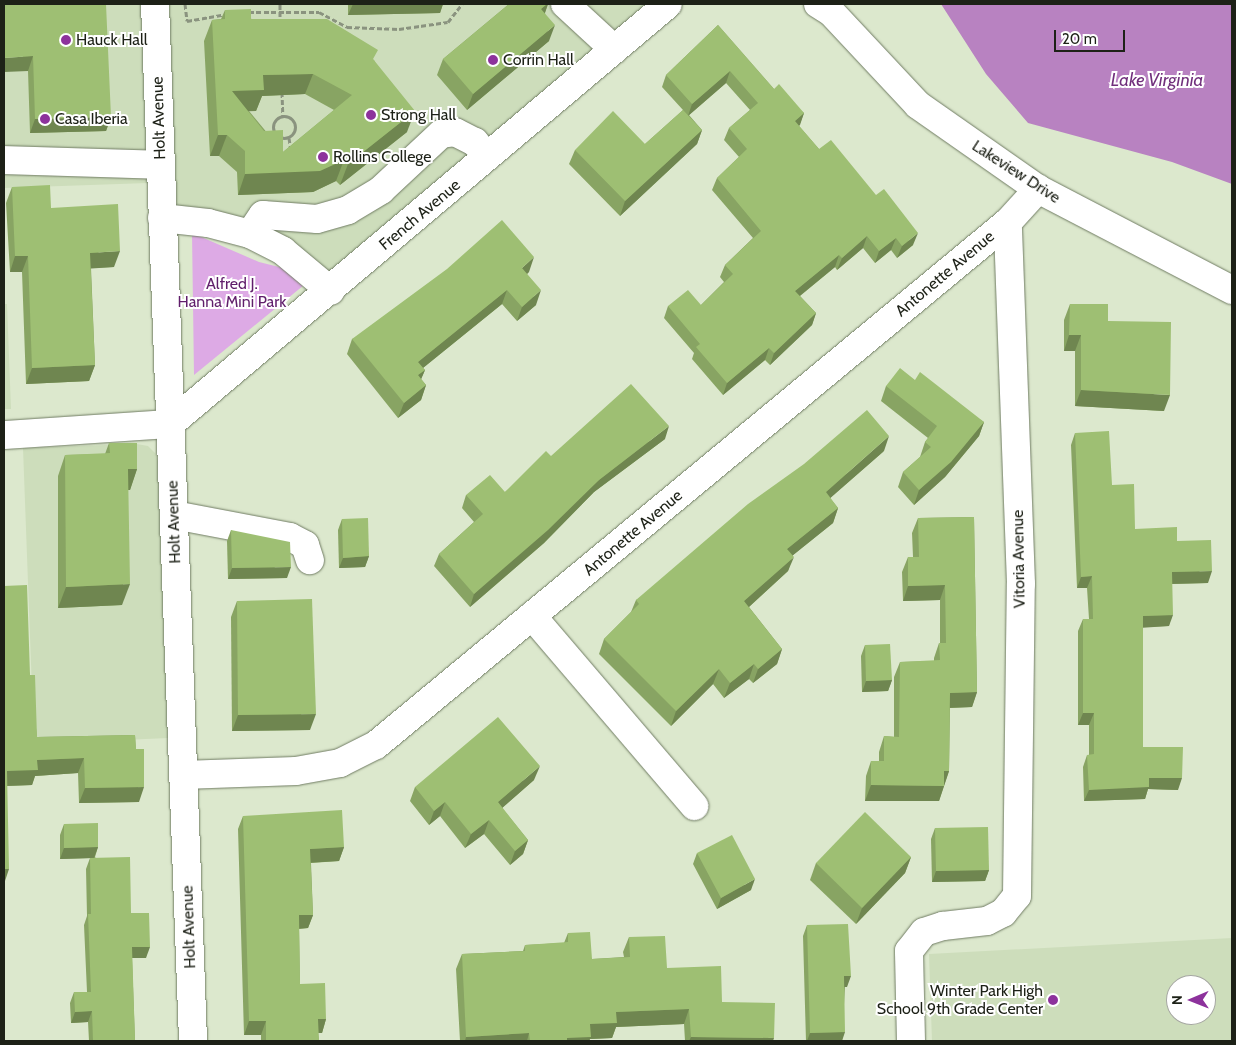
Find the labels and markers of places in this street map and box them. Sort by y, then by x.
place label: Hauck Hall [76,30,148,50]
marker: Hauck Hall [60,34,72,46]
place label: Corrin Hall [503,50,574,70]
marker: Corrin Hall [487,54,499,66]
place label: Strong Hall [381,105,456,125]
place label: Casa Iberia [55,109,128,129]
marker: Strong Hall [365,109,377,121]
marker: Casa Iberia [39,113,51,125]
place label: Rollins College [333,147,432,167]
marker: Rollins College [317,151,329,163]
place label: Winter Park High School 9th Grade Center [877,981,1043,1019]
marker: Winter Park High School 9th Grade Center [1047,994,1059,1006]

